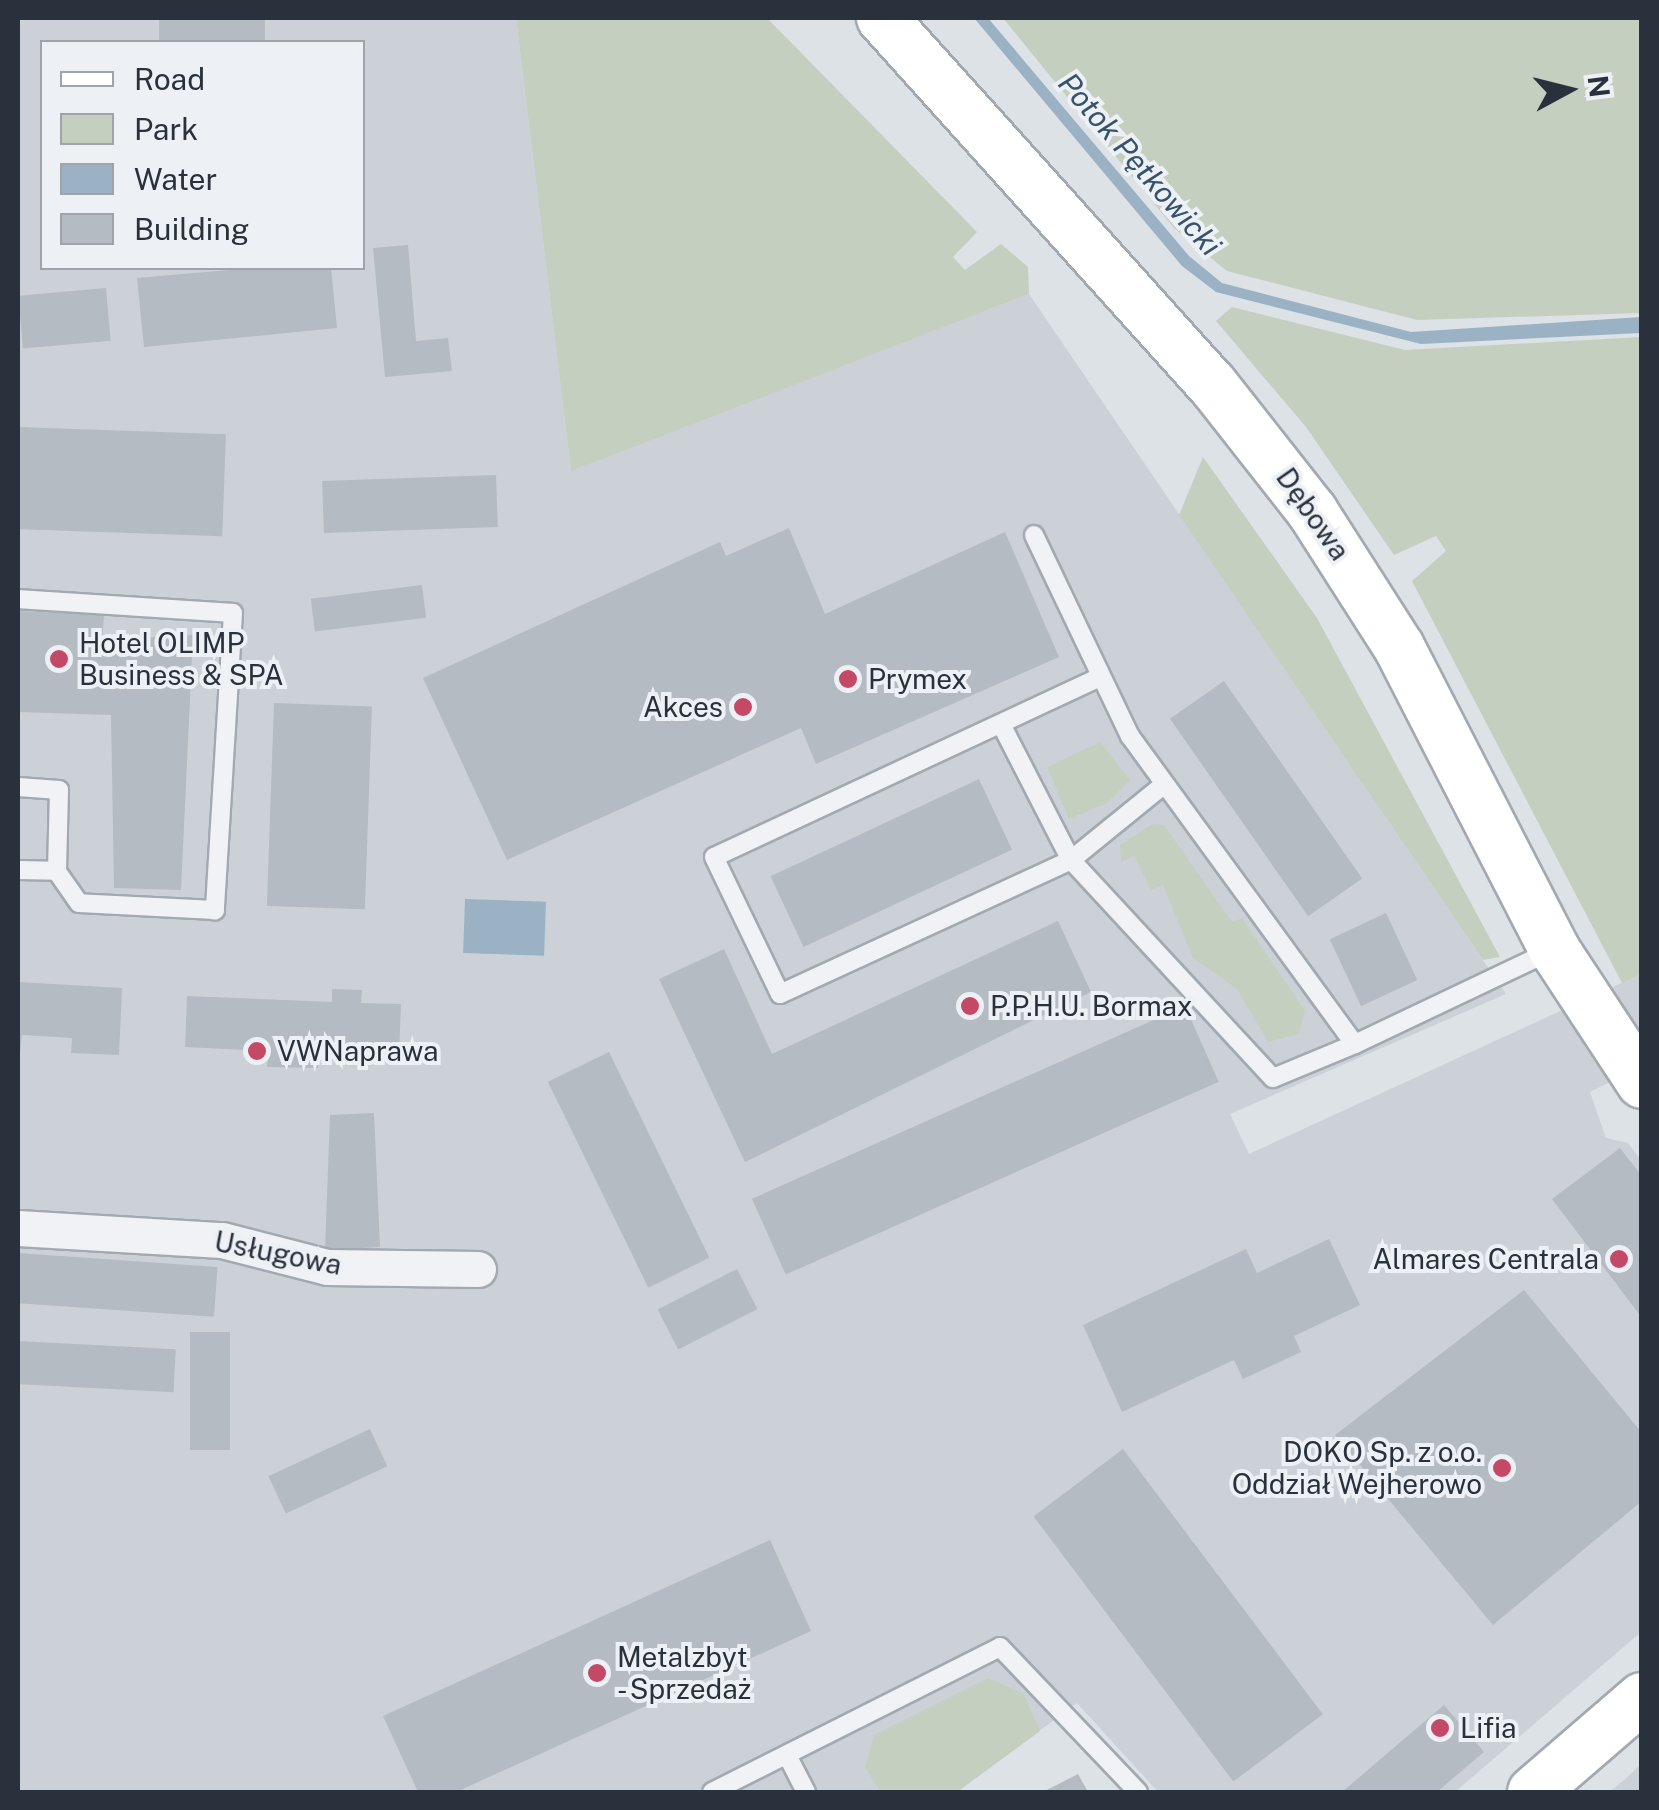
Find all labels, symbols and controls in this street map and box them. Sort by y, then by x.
legend [40,40,365,270]
north arrow [1519,40,1619,140]
text: Road [134,61,205,97]
water label: Potok Pętkowicki [1051,65,1229,263]
text: N [1582,73,1617,99]
text: Park [134,111,198,147]
text: Water [134,161,217,197]
text: Building [134,211,249,247]
street label: Dębowa [1269,462,1357,566]
place label: Hotel OLIMP Business & SPA [79,626,284,692]
marker: Hotel OLIMP Business & SPA [48,648,70,670]
place label: Prymex [868,662,967,696]
marker: Prymex [837,668,859,690]
place label: Akces [643,690,723,724]
marker: Akces [732,696,754,718]
place label: P.P.H.U. Bormax [990,989,1193,1023]
marker: P.P.H.U. Bormax [959,995,981,1017]
place label: VWNaprawa [277,1034,438,1068]
marker: VWNaprawa [246,1040,268,1062]
street label: Usługowa [211,1224,345,1282]
place label: Almares Centrala [1372,1242,1599,1276]
marker: Almares Centrala [1608,1248,1630,1270]
place label: DOKO Sp. z o.o. Oddział Wejherowo [1231,1435,1482,1501]
marker: DOKO Sp. z o.o. Oddział Wejherowo [1491,1457,1513,1479]
place label: Metalzbyt - Sprzedaż [617,1640,756,1706]
marker: Metalzbyt - Sprzedaż [586,1662,608,1684]
place label: Lifia [1460,1711,1517,1745]
marker: Lifia [1429,1717,1451,1739]

